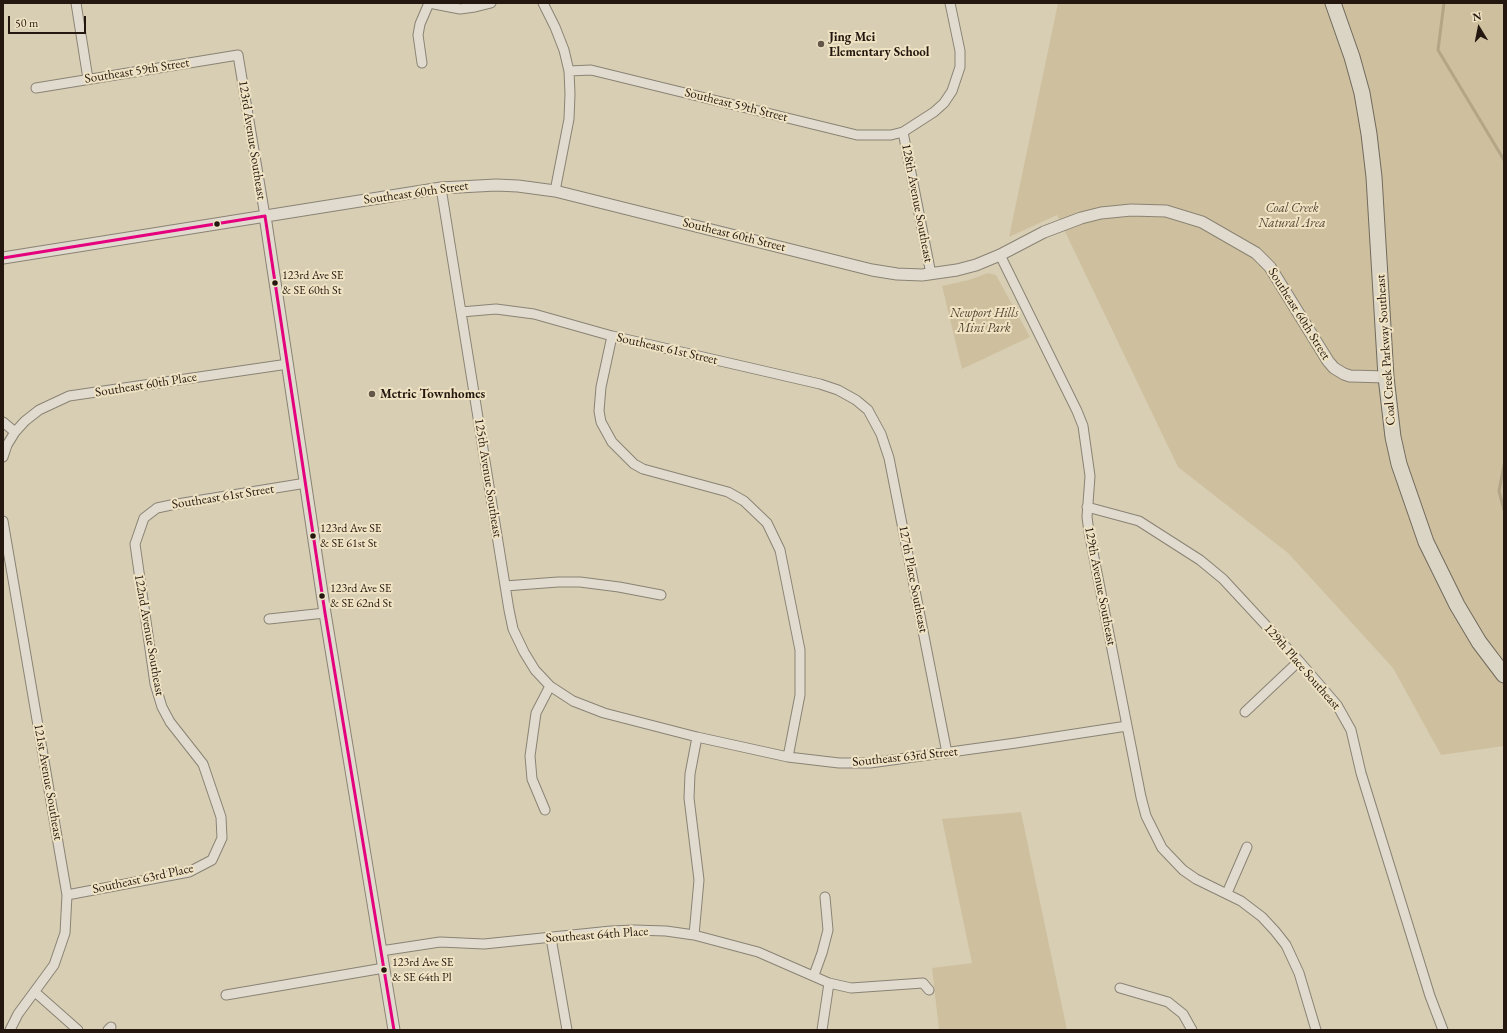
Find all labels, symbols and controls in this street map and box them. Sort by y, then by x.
scale bar [10,8,88,34]
north arrow [1459,8,1499,48]
text: N [1471,9,1483,24]
text: 50 m [15,15,38,31]
place label: Jing Mei Elementary School [829,29,929,60]
marker: Jing Mei Elementary School [816,39,826,49]
street label: Southeast 59th Street [84,55,190,87]
street label: 123rd Avenue Southeast [235,79,269,201]
street label: Southeast 59th Street [683,85,789,125]
street label: 128th Avenue Southeast [898,142,936,264]
street label: Southeast 60th Street [363,178,469,208]
park label: Coal Creek Natural Area [1258,200,1326,231]
street label: Southeast 60th Street [681,215,787,255]
unlabelled marker [212,219,222,229]
street label: Southeast 60th Street [1264,265,1334,363]
place label: 123rd Ave SE & SE 60th St [282,269,344,297]
street label: Coal Creek Parkway Southeast [1373,274,1399,426]
marker: 123rd Ave SE & SE 60th St [270,278,280,288]
park label: Newport Hills Mini Park [950,305,1018,336]
street label: Southeast 61st Street [615,330,719,368]
street label: Southeast 60th Place [94,369,198,401]
place label: Metric Townhomes [380,386,485,402]
marker: Metric Townhomes [367,389,377,399]
street label: 125th Avenue Southeast [471,417,505,539]
street label: Southeast 61st Street [171,481,275,513]
place label: 123rd Ave SE & SE 61st St [320,522,382,550]
street label: 127th Place Southeast [895,524,931,634]
street label: 129th Avenue Southeast [1081,525,1119,647]
marker: 123rd Ave SE & SE 61st St [308,531,318,541]
street label: 122nd Avenue Southeast [131,573,167,697]
place label: 123rd Ave SE & SE 62nd St [330,582,392,610]
marker: 123rd Ave SE & SE 62nd St [317,591,327,601]
street label: 129th Place Southeast [1260,621,1344,713]
street label: 121st Avenue Southeast [30,722,66,842]
street label: Southeast 63rd Street [852,744,958,770]
street label: Southeast 63rd Place [91,861,195,897]
street label: Southeast 64th Place [545,924,649,946]
place label: 123rd Ave SE & SE 64th Pl [392,956,454,984]
marker: 123rd Ave SE & SE 64th Pl [379,965,389,975]

